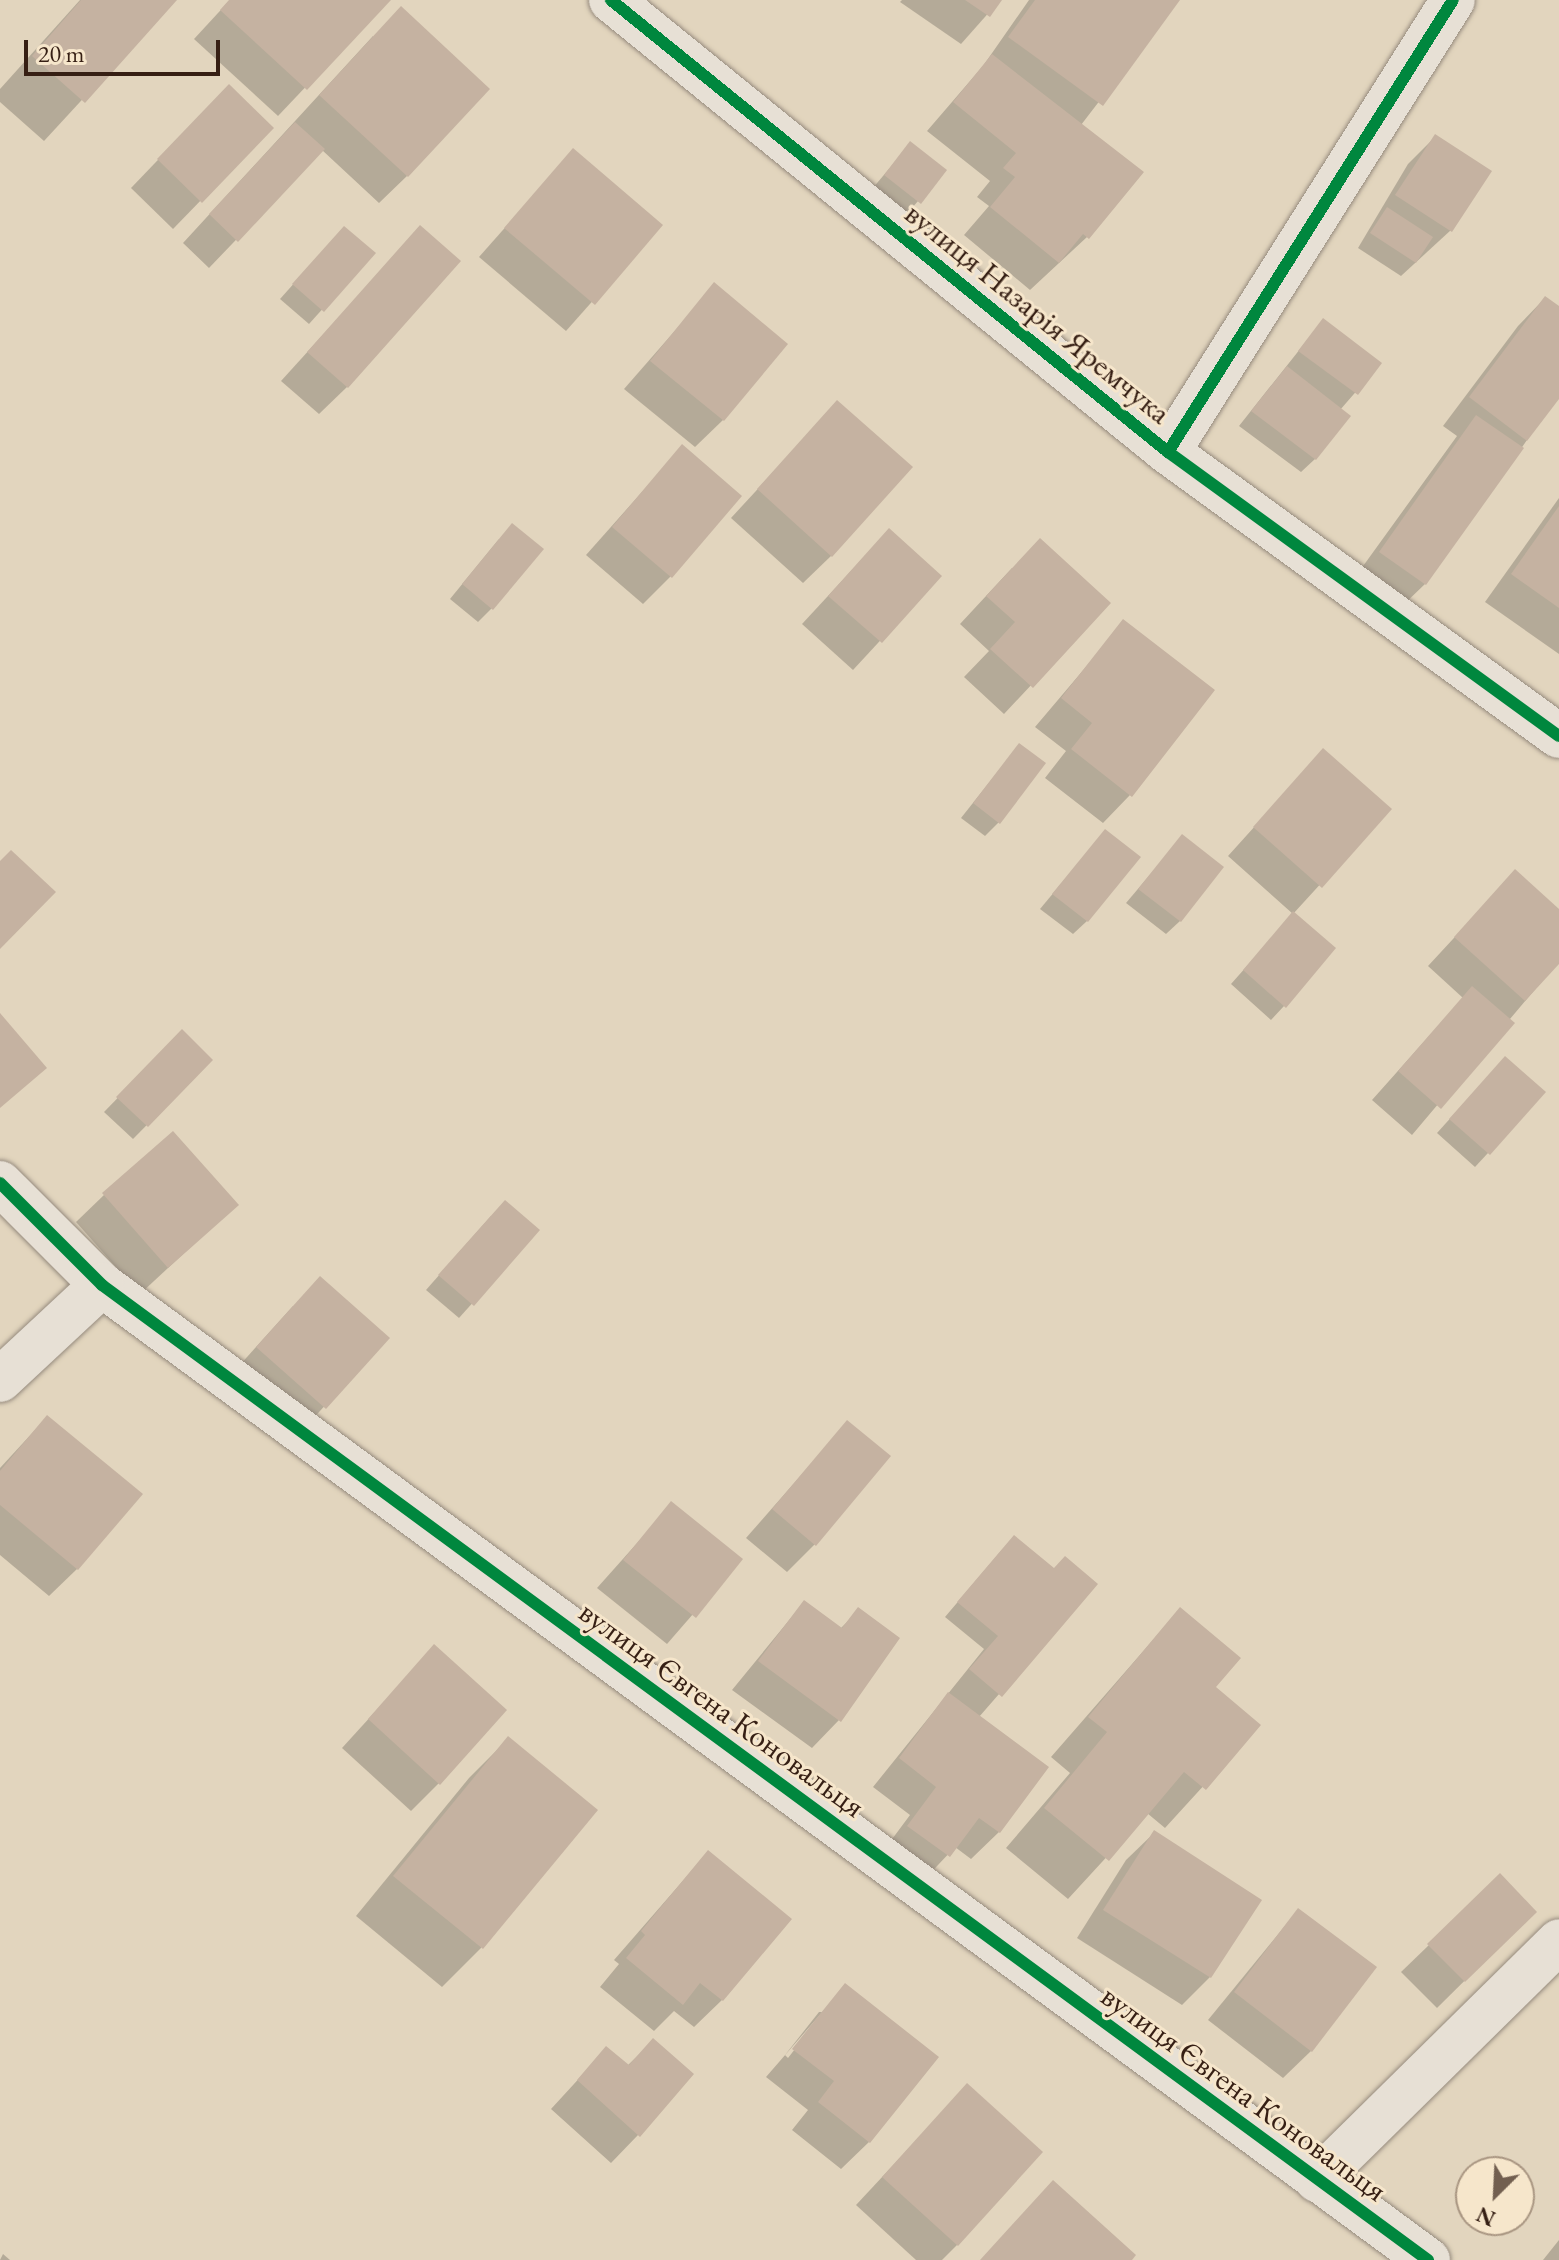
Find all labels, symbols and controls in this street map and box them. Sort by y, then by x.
scale bar [28,24,224,74]
text: 20 m [38,38,85,69]
street label: вулиця Назарія Яремчука [897,194,1179,432]
street label: вулиця Євгена Коновальця [572,1592,872,1826]
street label: вулиця Євгена Коновальця [1094,1976,1394,2210]
north arrow [1455,2156,1535,2236]
text: N [1472,2200,1500,2233]

